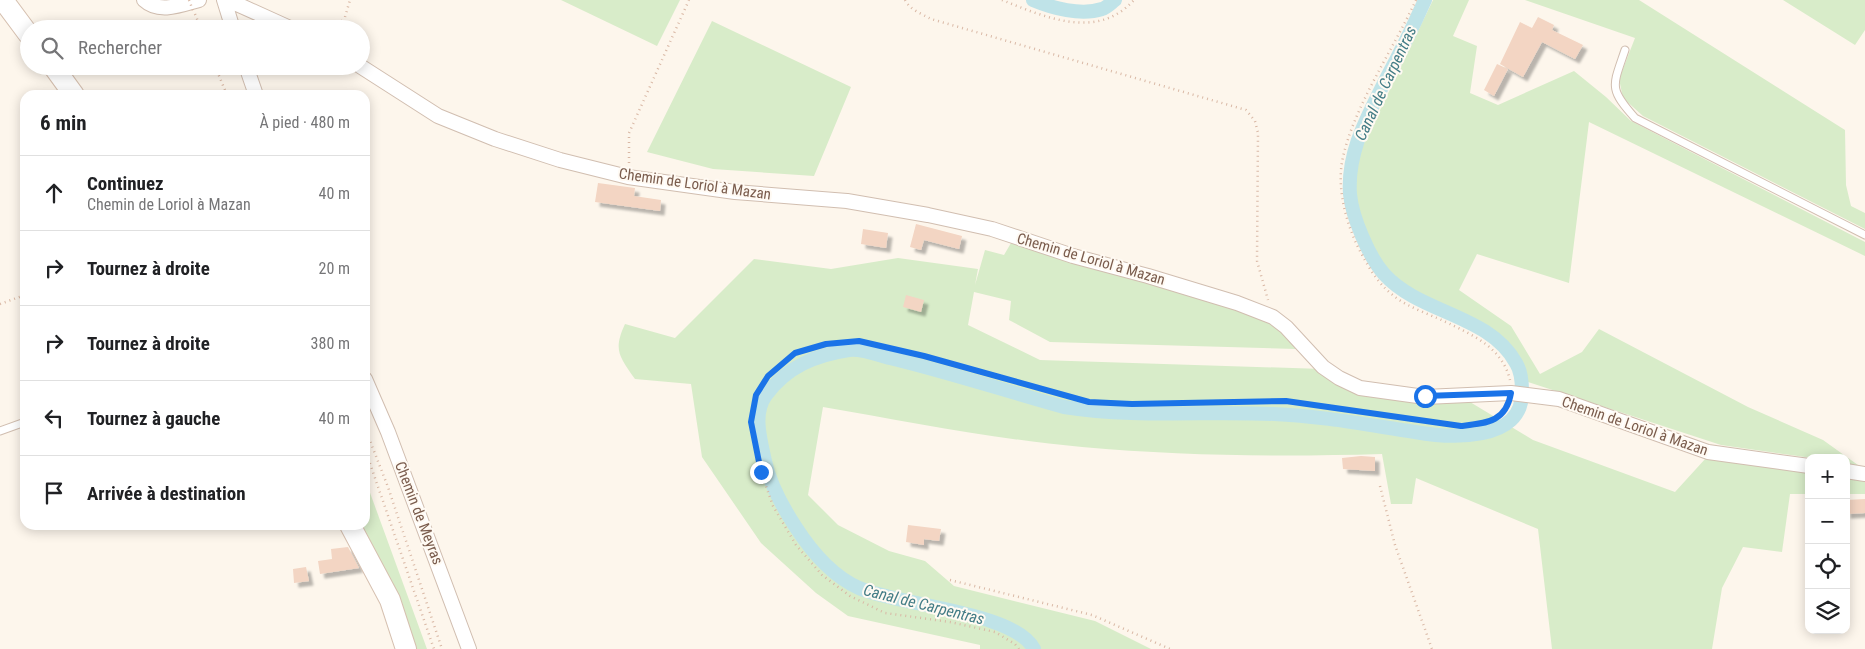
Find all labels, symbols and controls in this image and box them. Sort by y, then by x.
search box [20,20,370,75]
water label: Canal de Carpentras [1351,23,1420,143]
icon: search [38,34,66,62]
text: Rechercher [78,36,162,59]
text: 6 min [40,111,87,135]
text: À pied · 480 m [259,113,350,132]
street label: Chemin de Loriol à Mazan [618,164,772,204]
text: Continuez [87,172,164,195]
icon: ahead [40,179,68,207]
text: 40 m [318,184,350,203]
text: Chemin de Loriol à Mazan [87,195,251,214]
street label: Chemin de Loriol à Mazan [1015,229,1167,289]
icon: right [40,254,68,282]
text: Tournez à droite [87,257,210,280]
text: 20 m [318,259,350,278]
icon: right [40,329,68,357]
text: Tournez à droite [87,332,210,355]
text: 380 m [311,334,350,353]
route start [1414,385,1437,408]
street label: Chemin de Loriol à Mazan [1560,393,1710,459]
icon: left [40,404,68,432]
text: Tournez à gauche [87,407,220,430]
text: 40 m [318,409,350,428]
map controls [1805,454,1850,634]
button: + [1805,454,1850,499]
street label: Chemin de Meyras [391,459,447,567]
route end [750,461,773,484]
icon: arrive [40,479,68,507]
text: Arrivée à destination [87,482,246,505]
button: − [1805,499,1850,544]
button: locate [1805,544,1850,589]
water label: Canal de Carpentras [861,580,986,629]
button: layers [1805,589,1850,634]

